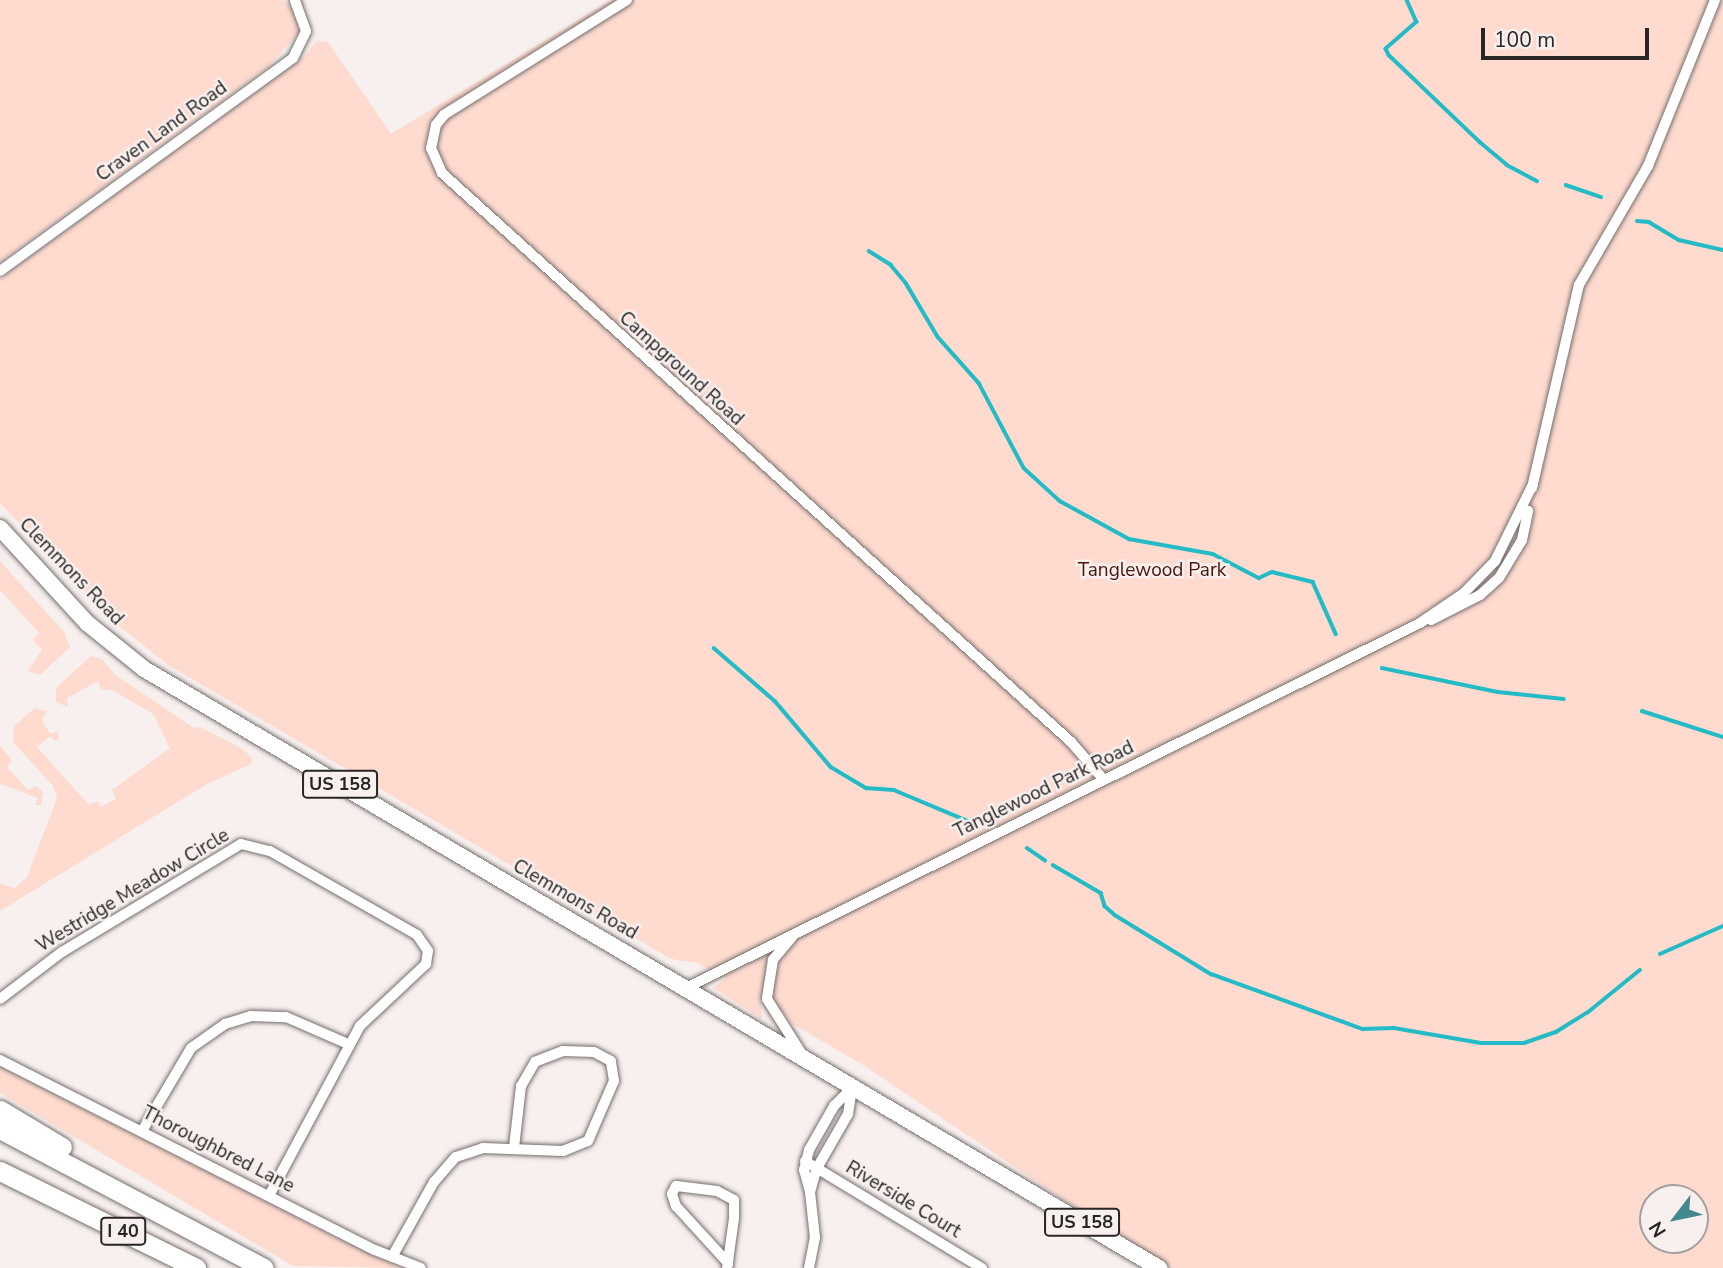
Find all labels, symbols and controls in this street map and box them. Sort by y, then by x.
scale bar [1485,14,1653,58]
text: 100 m [1494,26,1555,54]
street label: Craven Land Road [92,77,232,187]
street label: Campground Road [614,307,748,431]
street label: Clemmons Road [14,514,128,630]
park label: Tanglewood Park [1078,560,1226,582]
street label: Tanglewood Park Road [950,736,1138,844]
road number: US 158 [302,770,378,798]
street label: Westridge Meadow Circle [32,824,234,958]
street label: Clemmons Road [508,855,642,945]
street label: Thoroughbred Lane [138,1102,298,1198]
street label: Riverside Court [841,1157,965,1243]
north arrow [1639,1184,1709,1254]
road number: US 158 [1044,1208,1120,1237]
road number: I 40 [99,1216,148,1246]
text: N [1643,1216,1673,1242]

